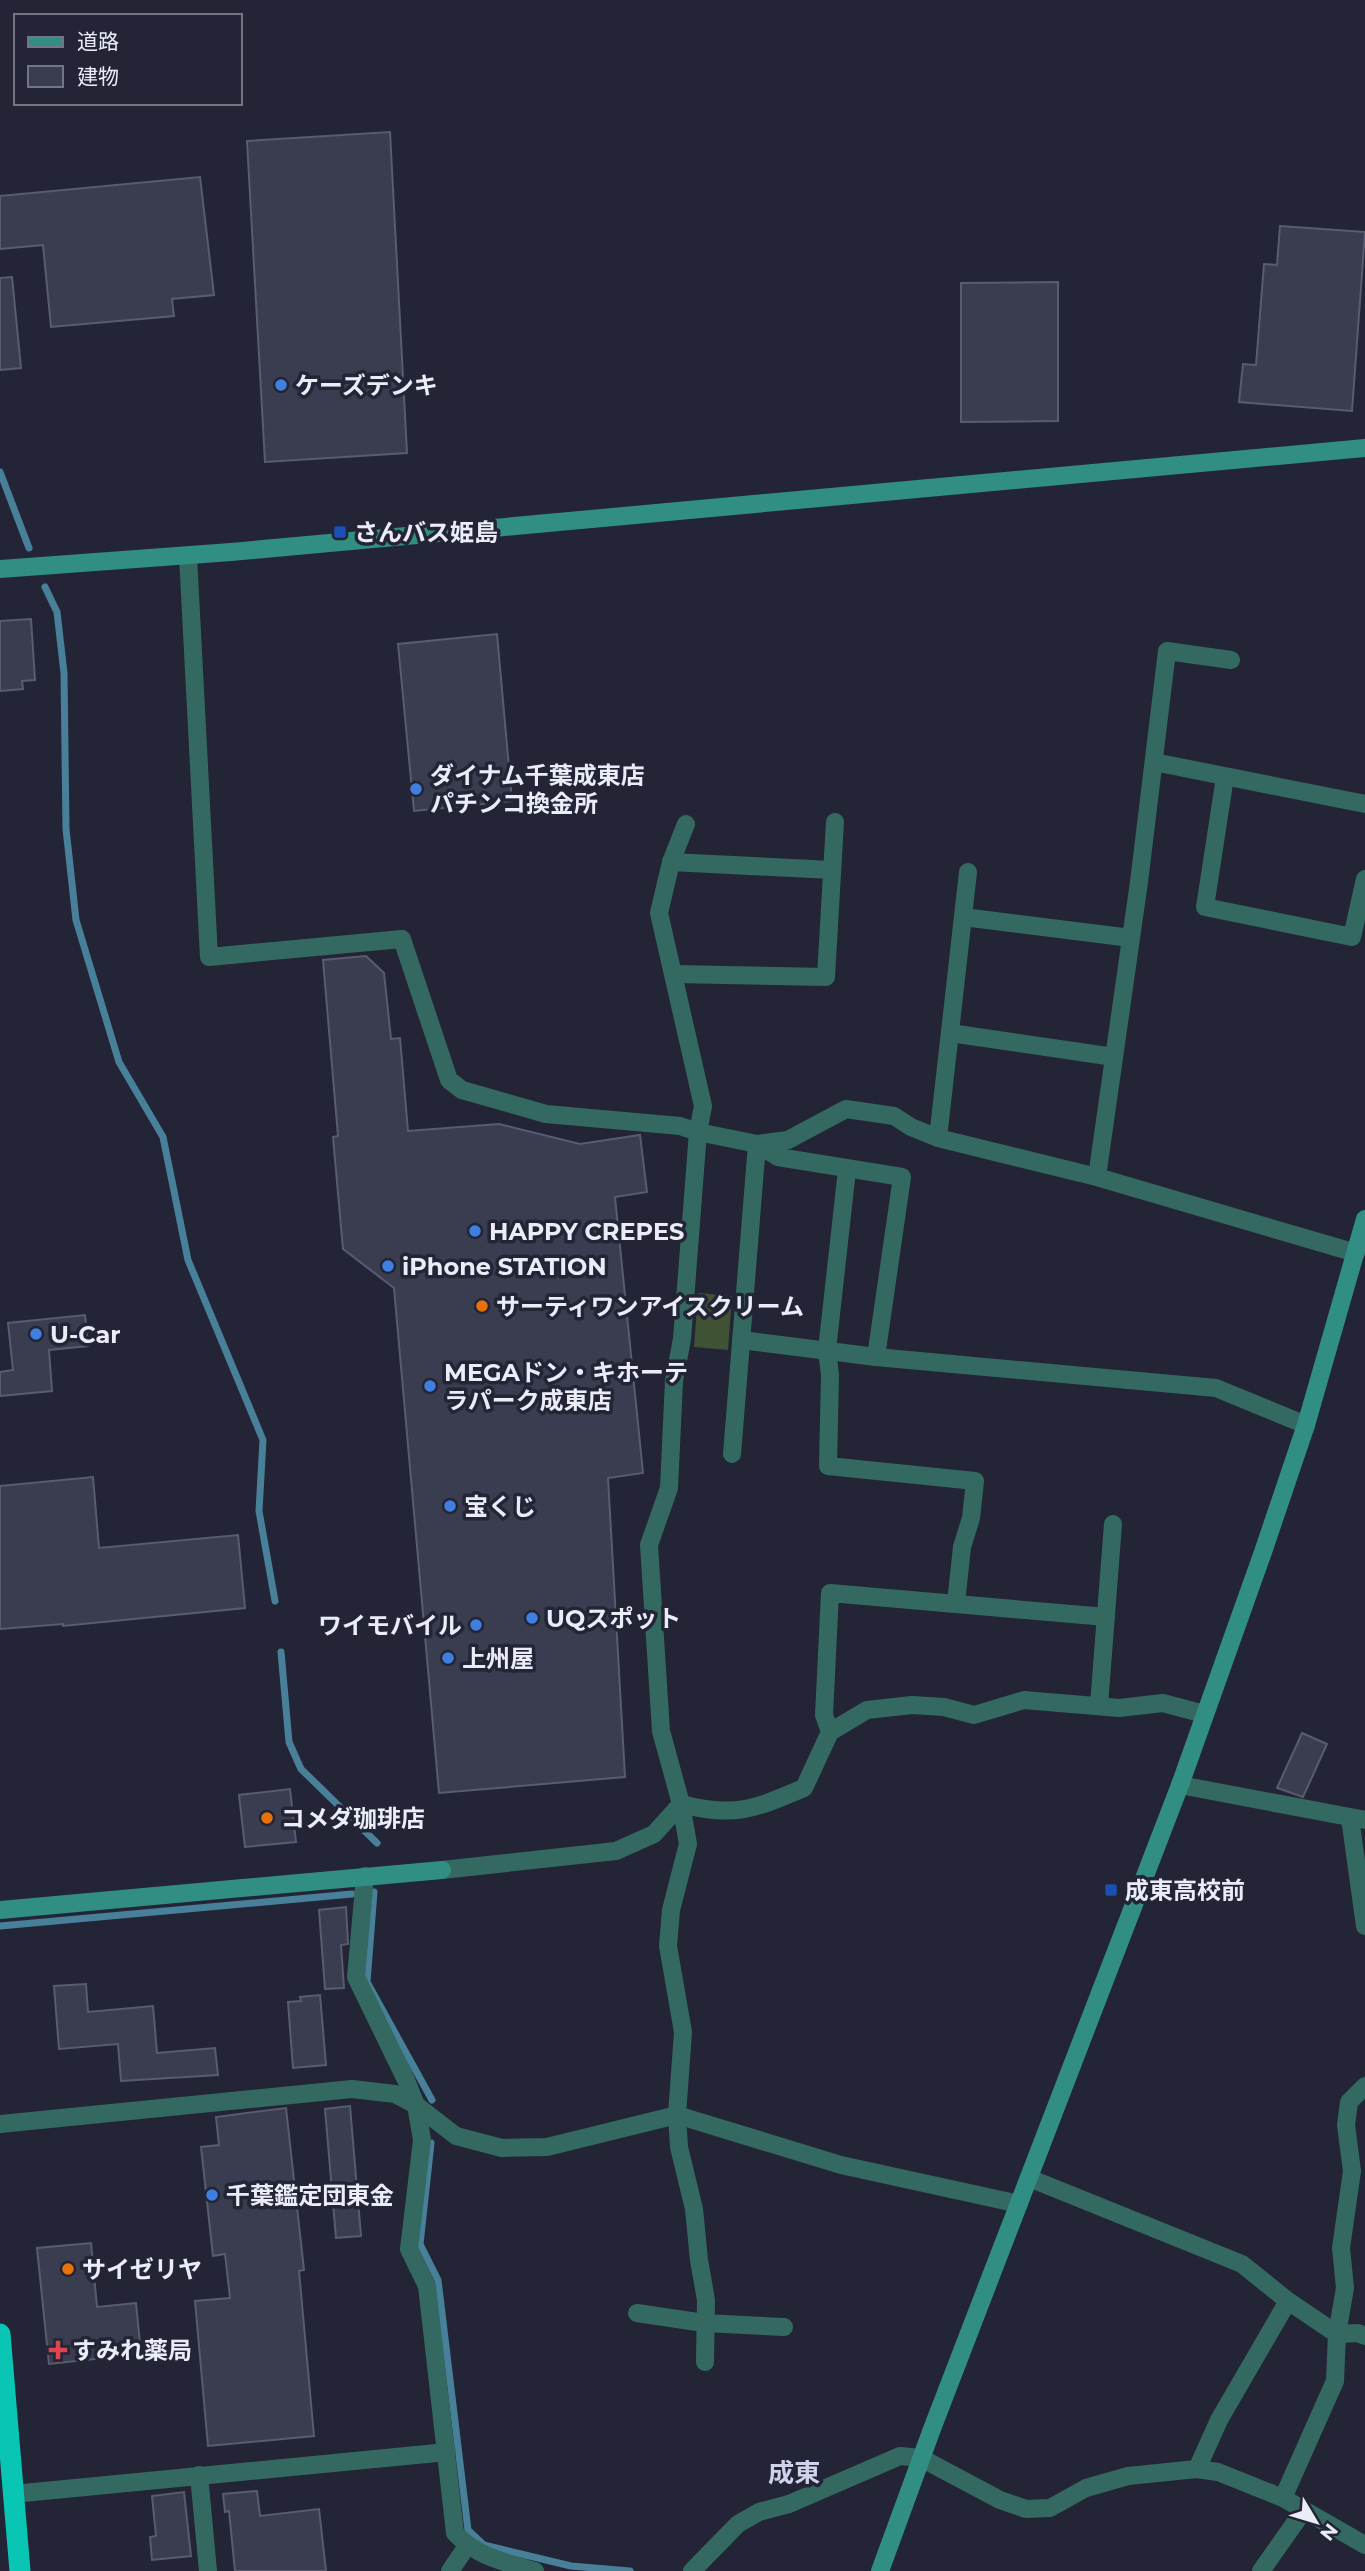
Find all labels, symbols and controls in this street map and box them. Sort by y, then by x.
legend [14,14,242,105]
text: 道路 [77,29,119,54]
text: 建物 [77,64,119,89]
place label: ケーズデンキ [295,371,438,400]
marker: ケーズデンキ [273,377,289,393]
place label: さんバス姫島 [354,518,498,547]
marker: さんバス姫島 [332,524,348,540]
place label: ダイナム千葉成東店 パチンコ換金所 [430,761,645,818]
marker: ダイナム千葉成東店 パチンコ換金所 [408,781,424,797]
place label: HAPPY CREPES [489,1217,684,1246]
marker: HAPPY CREPES [467,1223,483,1239]
place label: iPhone STATION [402,1252,607,1281]
marker: iPhone STATION [380,1258,396,1274]
place label: サーティワンアイスクリーム [496,1292,804,1321]
marker: サーティワンアイスクリーム [474,1298,490,1314]
place label: U-Car [50,1320,121,1349]
marker: U-Car [28,1326,44,1342]
place label: MEGAドン・キホーテ ラパーク成東店 [444,1358,688,1415]
marker: MEGAドン・キホーテ ラパーク成東店 [422,1378,438,1394]
place label: 宝くじ [464,1492,536,1521]
marker: 宝くじ [442,1498,458,1514]
place label: UQスポット [546,1604,681,1633]
marker: UQスポット [524,1610,540,1626]
place label: ワイモバイル [318,1611,462,1640]
marker: ワイモバイル [468,1617,484,1633]
place label: 上州屋 [462,1644,534,1673]
marker: 上州屋 [440,1650,456,1666]
place label: コメダ珈琲店 [281,1804,425,1833]
marker: コメダ珈琲店 [259,1810,275,1826]
place label: 成東高校前 [1125,1876,1245,1905]
marker: 成東高校前 [1103,1882,1119,1898]
place label: 千葉鑑定団東金 [226,2181,394,2210]
marker: 千葉鑑定団東金 [204,2187,220,2203]
place label: サイゼリヤ [82,2255,202,2284]
marker: サイゼリヤ [60,2261,76,2277]
place label: すみれ薬局 [72,2336,192,2365]
marker: すみれ薬局 [50,2342,66,2358]
district label: 成東 [768,2457,820,2489]
north arrow [1281,2487,1351,2557]
text: N [1315,2519,1343,2545]

